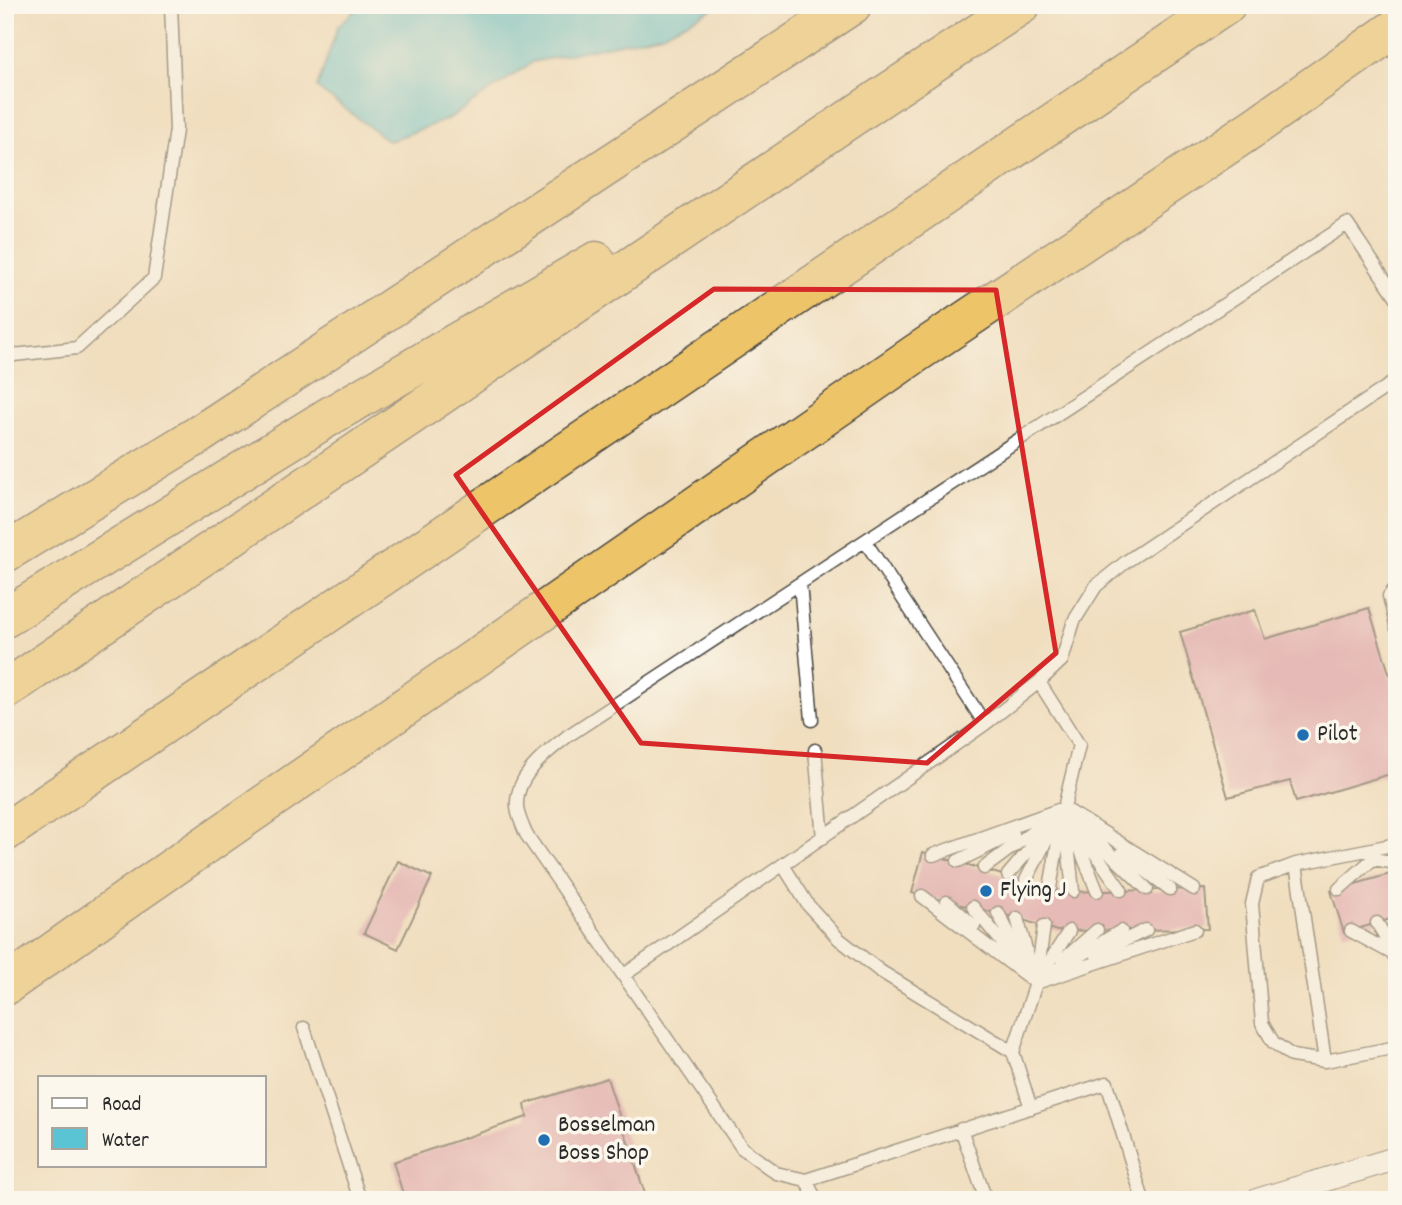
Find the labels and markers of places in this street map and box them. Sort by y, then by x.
place label: Pilot [1317,718,1358,752]
marker: Pilot [1295,727,1311,743]
place label: Flying J [1000,874,1066,908]
marker: Flying J [978,883,994,899]
place label: Bosselman Boss Shop [558,1109,655,1171]
marker: Bosselman Boss Shop [536,1132,552,1148]

